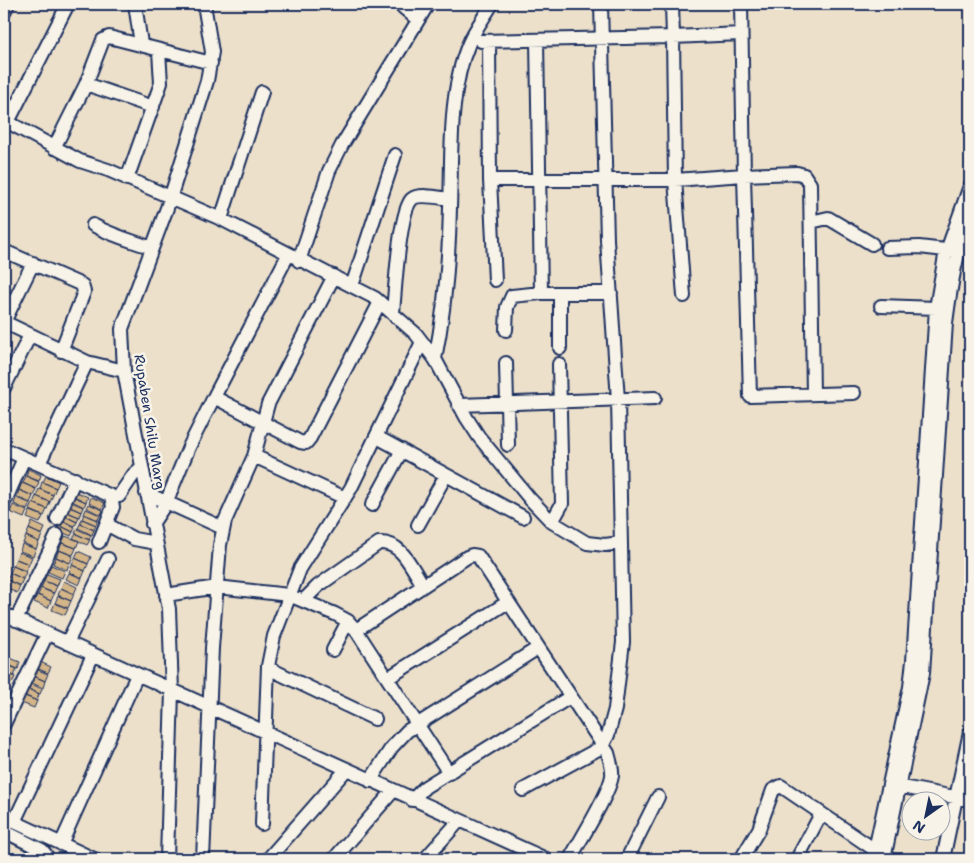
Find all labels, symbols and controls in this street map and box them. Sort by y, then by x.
street label: Rupaben Shilu Marg [130,353,170,491]
north arrow [902,790,952,840]
text: N [909,816,928,837]

